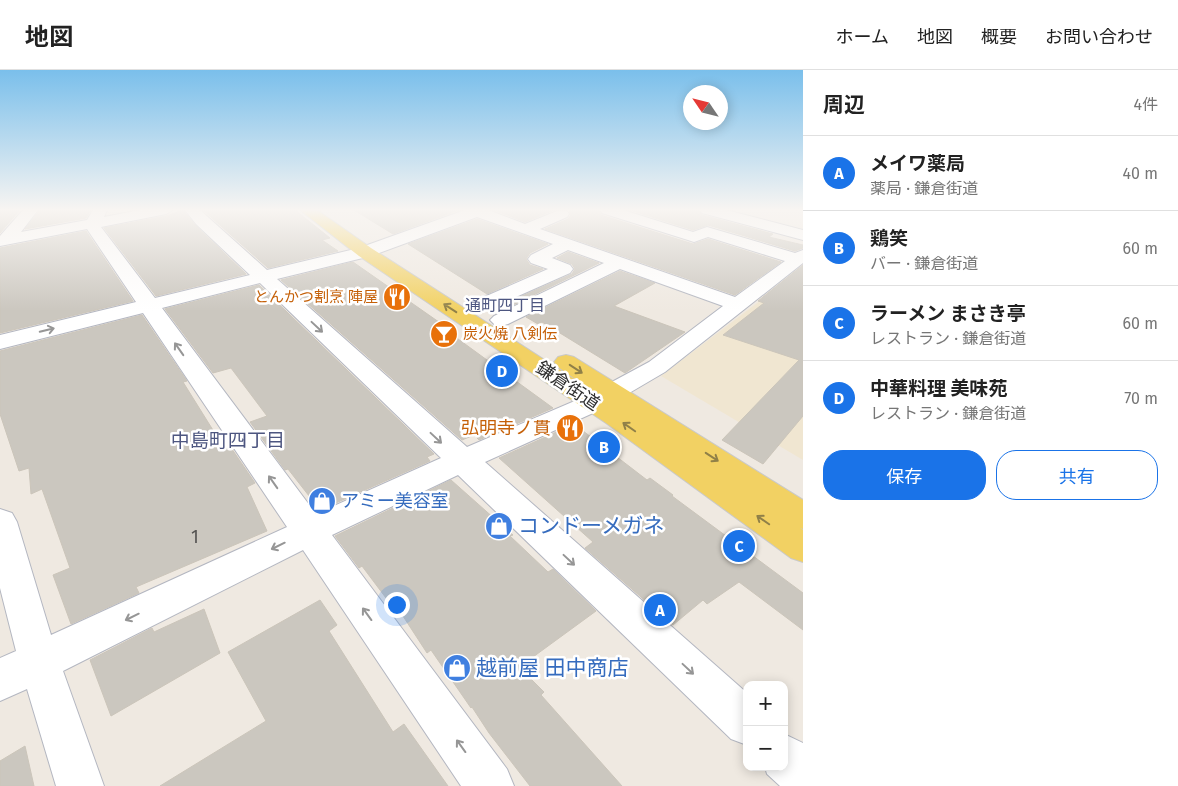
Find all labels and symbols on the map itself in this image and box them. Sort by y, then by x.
north arrow [683,85,728,130]
restaurant icon: とんかつ割烹 陣屋 [382,282,412,312]
place label: とんかつ割烹 陣屋 [254,288,378,306]
district label: 通町四丁目 [465,296,545,315]
one-way arrow [444,303,458,313]
bar icon: 炭火焼 八剣伝 [429,319,459,349]
one-way arrow [311,321,324,333]
one-way arrow [39,325,55,334]
place label: 炭火焼 八剣伝 [463,325,557,343]
one-way arrow [174,342,184,356]
pin: D [486,352,518,390]
street label: 鎌倉街道 [532,357,604,415]
one-way arrow [569,363,583,374]
restaurant icon: 弘明寺ノ貫 [555,413,585,443]
place label: 弘明寺ノ貫 [461,417,551,439]
one-way arrow [623,422,637,432]
pin: B [588,428,620,466]
district label: 中島町四丁目 [171,429,285,452]
one-way arrow [430,432,443,444]
one-way arrow [705,452,719,463]
one-way arrow [267,476,278,489]
shop icon: アミー美容室 [307,486,337,516]
place label: アミー美容室 [341,490,449,512]
shop icon: コンドーメガネ [484,511,514,541]
place label: コンドーメガネ [518,513,664,539]
one-way arrow [756,515,770,525]
house number: 1 [191,526,199,548]
pin: C [723,527,755,565]
one-way arrow [271,542,286,552]
one-way arrow [562,554,575,565]
pin: A [644,591,676,629]
your location [384,592,410,618]
one-way arrow [362,607,372,621]
one-way arrow [124,612,139,622]
shop icon: 越前屋 田中商店 [442,653,472,683]
place label: 越前屋 田中商店 [476,655,629,681]
one-way arrow [682,663,695,675]
one-way arrow [456,739,466,753]

